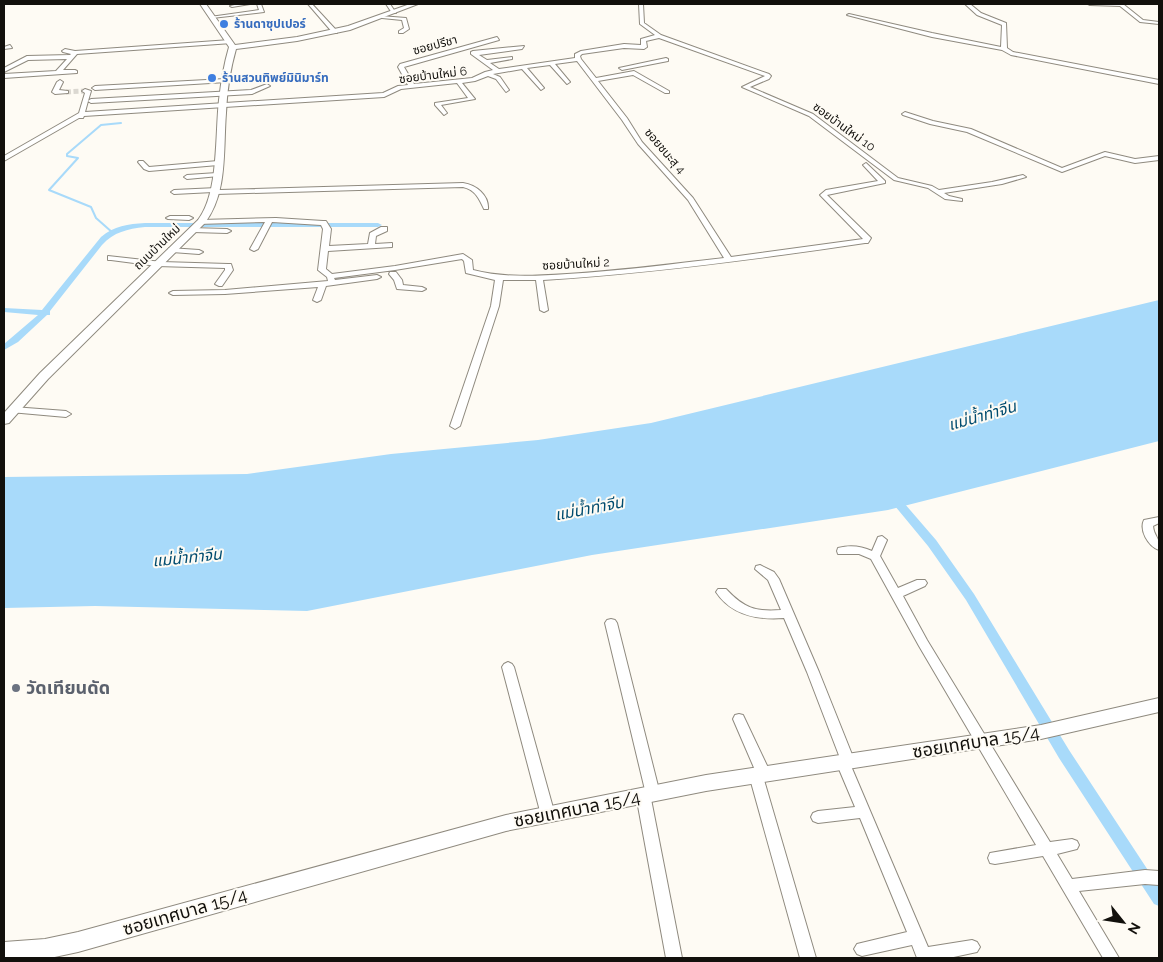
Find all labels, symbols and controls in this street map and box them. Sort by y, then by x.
place label: ร้านดาซุปเปอร์ [234,17,306,31]
marker: ร้านดาซุปเปอร์ [218,18,230,30]
street label: ซอยปรีชา [411,32,459,58]
street label: ซอยบ้านใหม่ 6 [398,64,468,86]
place label: ร้านสวนทิพย์มินิมาร์ท [222,71,329,85]
marker: ร้านสวนทิพย์มินิมาร์ท [206,72,218,84]
street label: ซอยบ้านใหม่ 10 [810,100,878,154]
street label: ซอยชนะสุ 4 [642,126,689,177]
street label: ถนนบ้านใหม่ [131,221,183,273]
street label: ซอยบ้านใหม่ 2 [542,255,610,273]
water label: แม่น้ำท่าจีน [945,394,1019,434]
water label: แม่น้ำท่าจีน [553,490,626,524]
water label: แม่น้ำท่าจีน [151,542,224,571]
place label: วัดเทียนดัด [26,677,110,698]
marker: วัดเทียนดัด [10,682,22,694]
street label: ซอยเทศบาล 15/4 [911,721,1041,762]
street label: ซอยเทศบาล 15/4 [512,786,642,831]
street label: ซอยเทศบาล 15/4 [120,884,250,939]
north arrow [1098,897,1148,947]
text: N [1125,920,1144,937]

